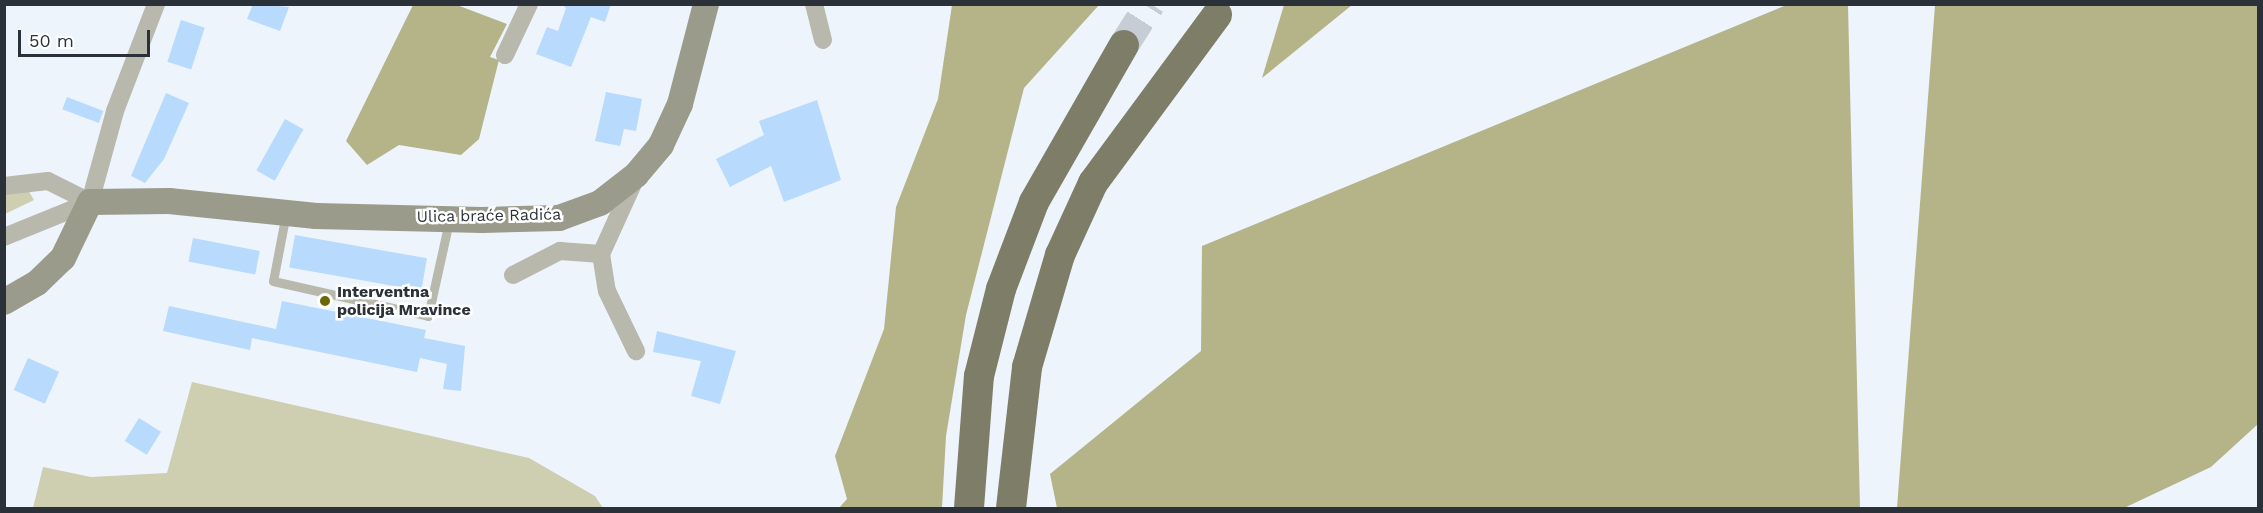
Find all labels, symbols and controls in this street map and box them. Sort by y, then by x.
scale bar [21,18,153,56]
text: 50 m [29,30,74,51]
street label: Ulica braće Radića [416,205,562,227]
place label: Interventna policija Mravince [337,282,471,320]
marker: Interventna policija Mravince [318,294,332,308]

